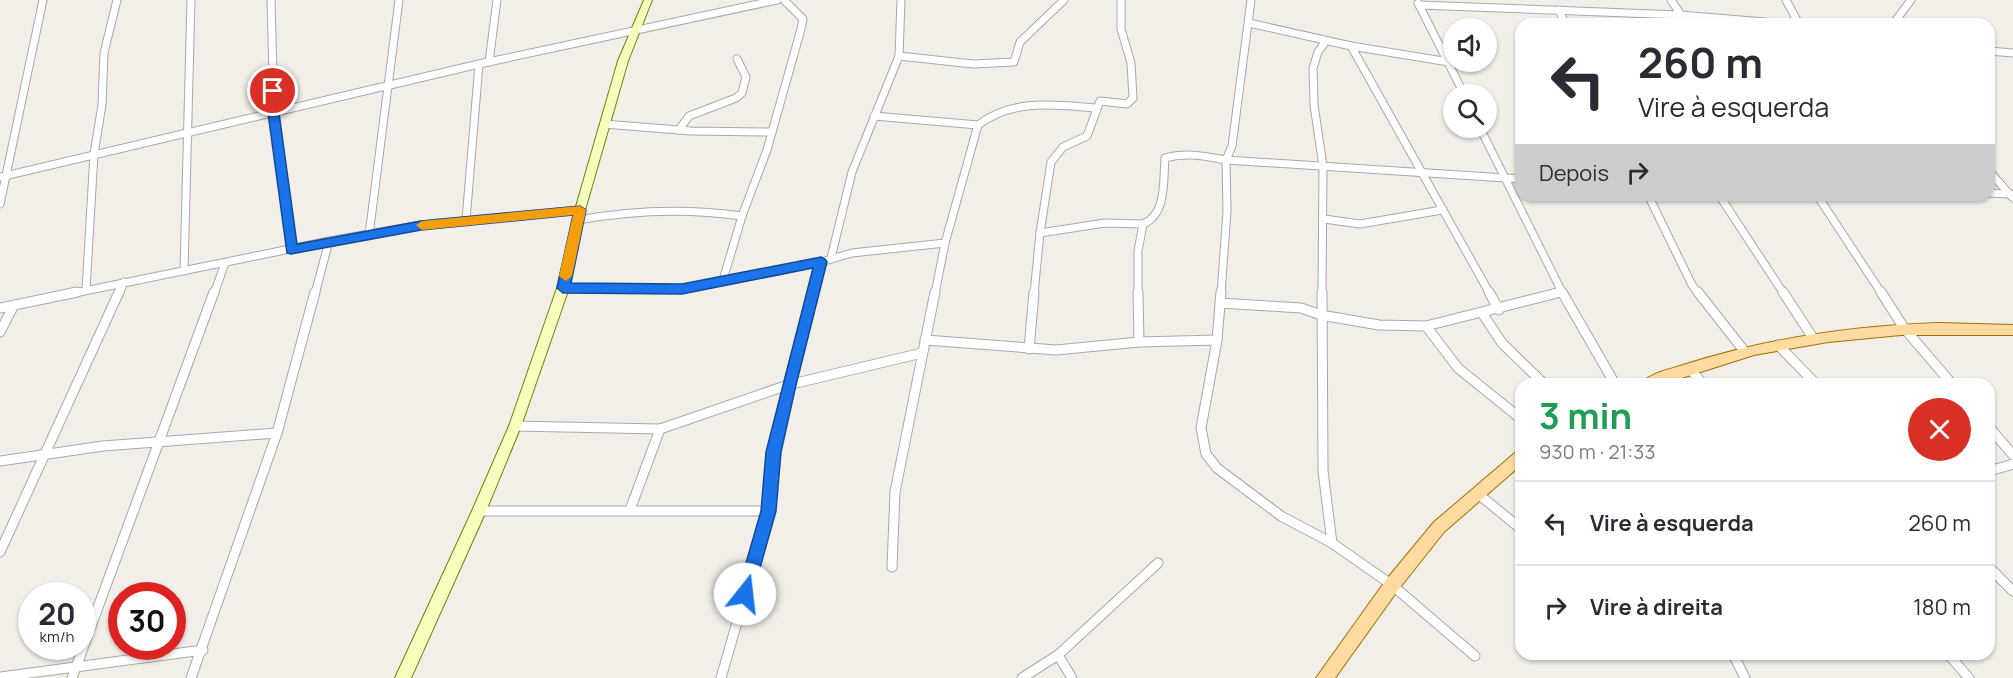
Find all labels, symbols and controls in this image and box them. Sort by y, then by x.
map controls [1443,18,1497,138]
button: sound [1443,18,1497,72]
text: 260 m [1638,33,1763,91]
icon: left [1539,42,1617,120]
pin [247,65,298,116]
icon: arrive [256,74,289,107]
button: search [1443,84,1497,138]
text: Vire à esquerda [1638,88,1829,125]
icon: right [1621,156,1654,189]
text: Depois [1539,158,1609,188]
text: 3 min [1539,391,1632,440]
button: close [1908,398,1971,461]
text: 930 m · 21:33 [1539,438,1655,465]
icon: left [1539,507,1572,540]
text: Vire à esquerda [1590,508,1754,538]
text: 260 m [1908,508,1971,538]
position arrow [713,562,777,626]
speed limit sign: 30 [108,582,186,660]
icon: right [1539,591,1572,624]
text: Vire à direita [1590,592,1723,622]
text: 180 m [1913,592,1971,622]
text: 20 [38,593,76,634]
text: km/h [40,626,74,647]

